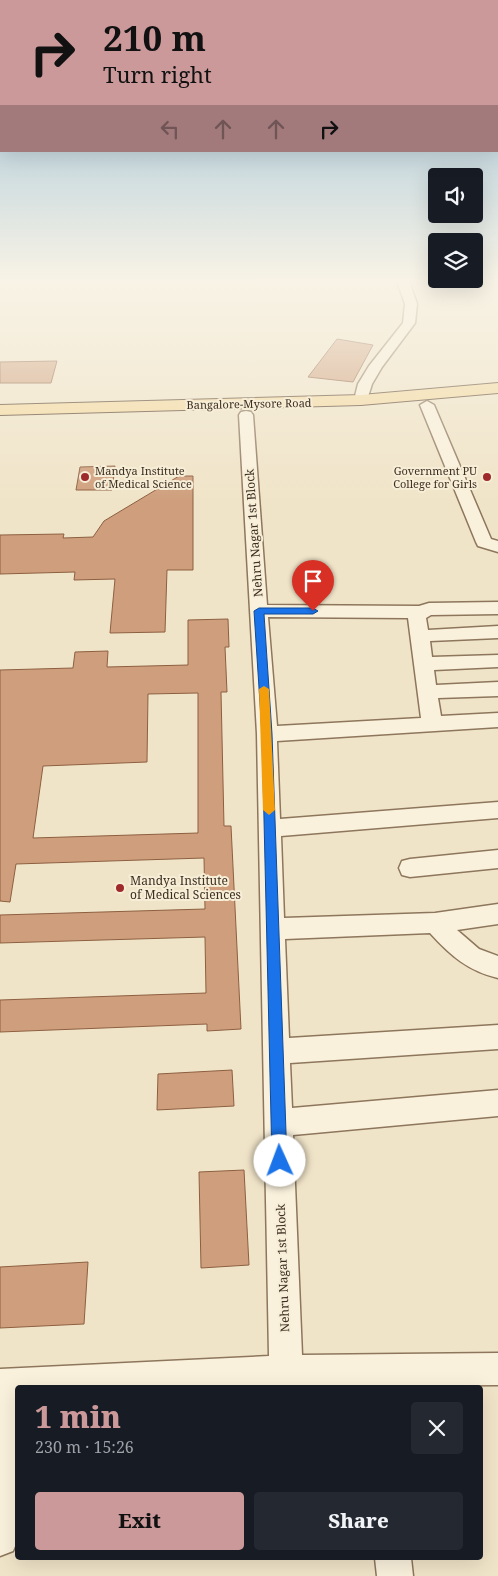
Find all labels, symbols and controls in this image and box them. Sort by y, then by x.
text: 210 m [103,14,206,61]
icon: right [20,20,85,85]
text: Turn right [103,59,212,89]
icon: left [156,115,184,143]
icon: ahead [209,115,237,143]
icon: ahead [262,115,290,143]
icon: right [315,115,343,143]
map controls [428,168,483,288]
button: sound [428,168,483,223]
button: layers [428,233,483,288]
street label: Bangalore-Mysore Road [186,395,312,412]
place label: Mandya Institute of Medical Science [95,463,192,491]
place label: Government PU College for Girls [393,463,477,491]
street label: Nehru Nagar 1st Block [240,467,266,598]
marker: Mandya Institute of Medical Science [79,471,91,483]
marker: Government PU College for Girls [481,471,493,483]
pin [292,560,334,611]
icon: arrive [299,567,327,595]
place label: Mandya Institute of Medical Sciences [130,872,241,903]
marker: Mandya Institute of Medical Sciences [114,882,126,894]
position arrow [253,1134,305,1186]
street label: Nehru Nagar 1st Block [272,1203,293,1332]
text: 1 min [35,1396,121,1437]
button: close [411,1402,463,1454]
text: 230 m · 15:26 [35,1436,134,1458]
button: Exit [35,1492,244,1550]
button: Share [254,1492,463,1550]

